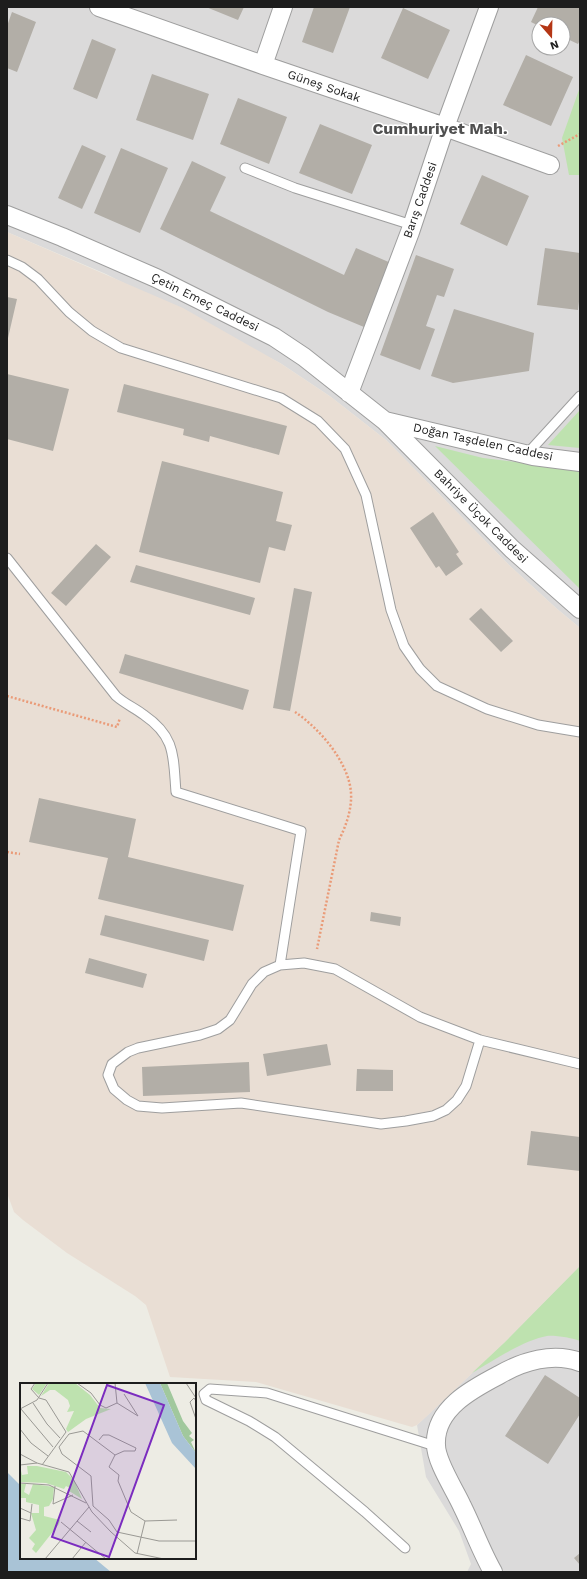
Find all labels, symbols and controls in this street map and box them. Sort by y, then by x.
north arrow [531,16,571,56]
text: N [548,37,560,52]
street label: Güneş Sokak [286,67,362,105]
district label: Cumhuriyet Mah. [372,119,508,138]
street label: Barış Caddesi [400,160,440,240]
street label: Çetin Emeç Caddesi [149,270,261,334]
street label: Doğan Taşdelen Caddesi [412,420,554,464]
street label: Bahriye Üçok Caddesi [431,466,531,566]
inset map [20,1383,196,1559]

